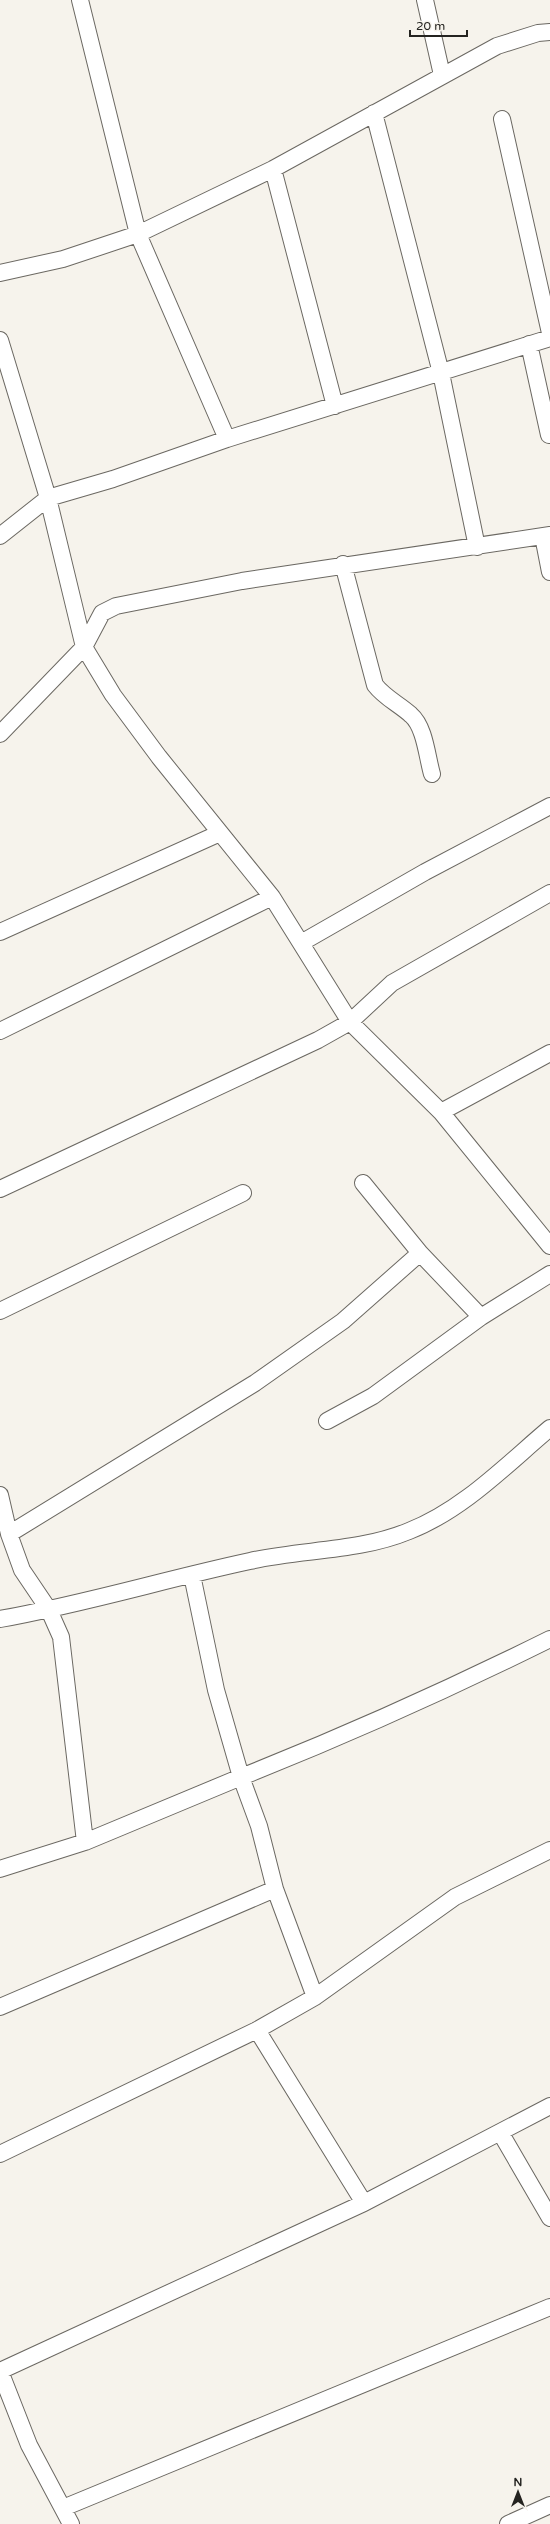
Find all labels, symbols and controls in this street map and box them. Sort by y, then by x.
scale bar [410,12,467,38]
text: 20 m [416,19,445,33]
north arrow [498,2472,538,2512]
text: N [514,2476,522,2489]

